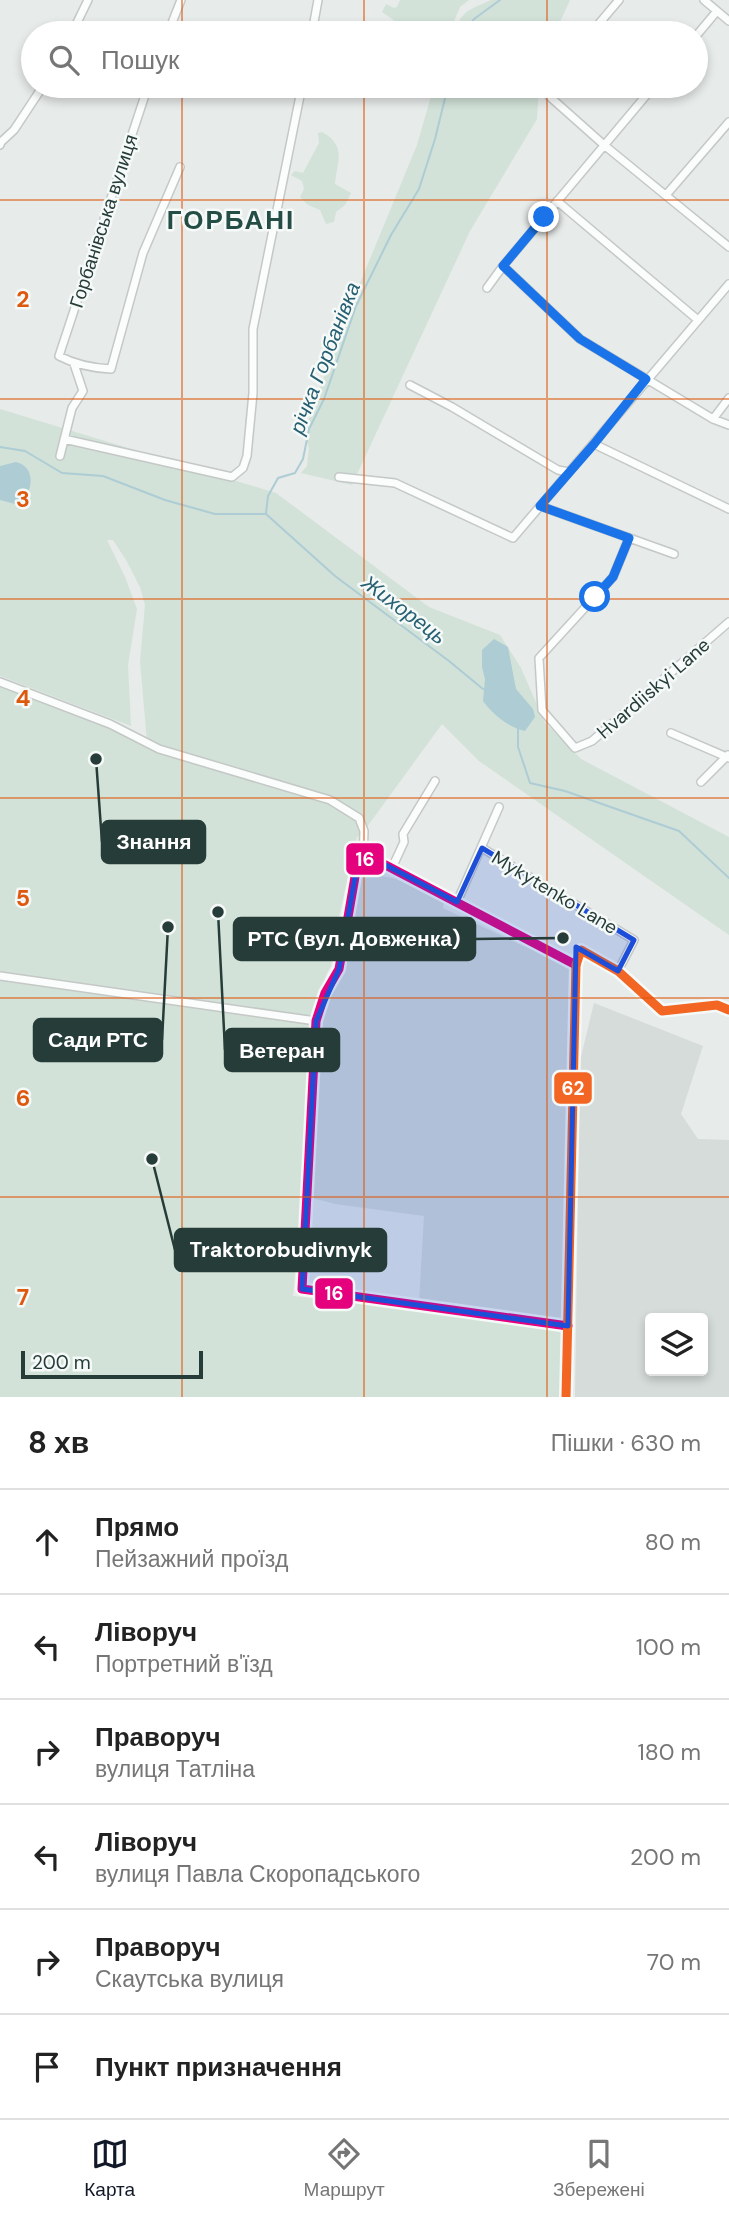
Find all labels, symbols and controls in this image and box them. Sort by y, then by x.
search box [21,21,708,98]
icon: search [45,41,83,79]
text: Пошук [101,43,179,77]
street label: Горбанівська вулиця [64,131,143,311]
route end [528,201,559,232]
district label: ГОРБАНІ [167,203,295,237]
water label: річка Горбанівка [283,278,367,439]
text: 2 [16,284,30,314]
text: 3 [16,484,30,514]
water label: Жихорець [355,568,452,651]
route start [579,581,610,612]
street label: Hvardiiskyi Lane [592,632,715,744]
text: 4 [16,683,31,713]
callout: Знання [102,821,205,863]
text: Знання [116,828,192,856]
line badge: 16 [345,842,385,876]
street label: Mykytenko Lane [487,845,622,940]
text: 16 [356,847,374,872]
text: 5 [16,883,30,913]
callout: РТС (вул. Довженка) [234,918,475,960]
text: РТС (вул. Довженка) [248,925,460,953]
callout: Сади РТС [34,1019,162,1061]
text: Сади РТС [48,1026,148,1054]
callout: Ветеран [225,1029,339,1071]
text: Ветеран [239,1037,325,1065]
line badge: 62 [553,1071,593,1105]
text: 62 [562,1076,584,1101]
text: 6 [16,1083,30,1113]
callout: Traktorobudivnyk [175,1229,386,1271]
text: Traktorobudivnyk [190,1236,372,1264]
line badge: 16 [314,1277,354,1310]
text: 16 [325,1281,343,1306]
text: 7 [17,1282,29,1312]
map controls [645,1313,708,1376]
button: layers [645,1313,708,1376]
scale bar [21,1348,203,1380]
text: 200 m [32,1350,91,1375]
text: 8 хв [28,1423,89,1462]
text: Пішки · 630 m [551,1428,701,1458]
text: Прямо [95,1510,179,1544]
icon: ahead [28,1523,66,1561]
text: 80 m [645,1527,701,1557]
text: Пейзажний проїзд [95,1544,288,1574]
text: Ліворуч [95,1615,197,1649]
icon: left [28,1628,66,1666]
text: 100 m [636,1632,701,1662]
text: Портретний в'їзд [95,1649,273,1679]
text: Праворуч [95,1720,221,1754]
icon: right [28,1733,66,1771]
text: 180 m [637,1737,701,1767]
text: вулиця Татліна [95,1754,255,1784]
text: Ліворуч [95,1825,197,1859]
icon: left [28,1838,66,1876]
text: 200 m [630,1842,701,1872]
text: вулиця Павла Скоропадського [95,1859,420,1889]
text: Праворуч [95,1930,221,1964]
icon: right [28,1943,66,1981]
text: 70 m [647,1947,701,1977]
text: Скаутська вулиця [95,1964,284,1994]
icon: arrive [28,2048,66,2086]
text: Пункт призначення [95,2050,342,2084]
tab: Карта [84,2135,135,2202]
tab: Маршрут [304,2135,385,2202]
tab: Збережені [553,2135,645,2202]

